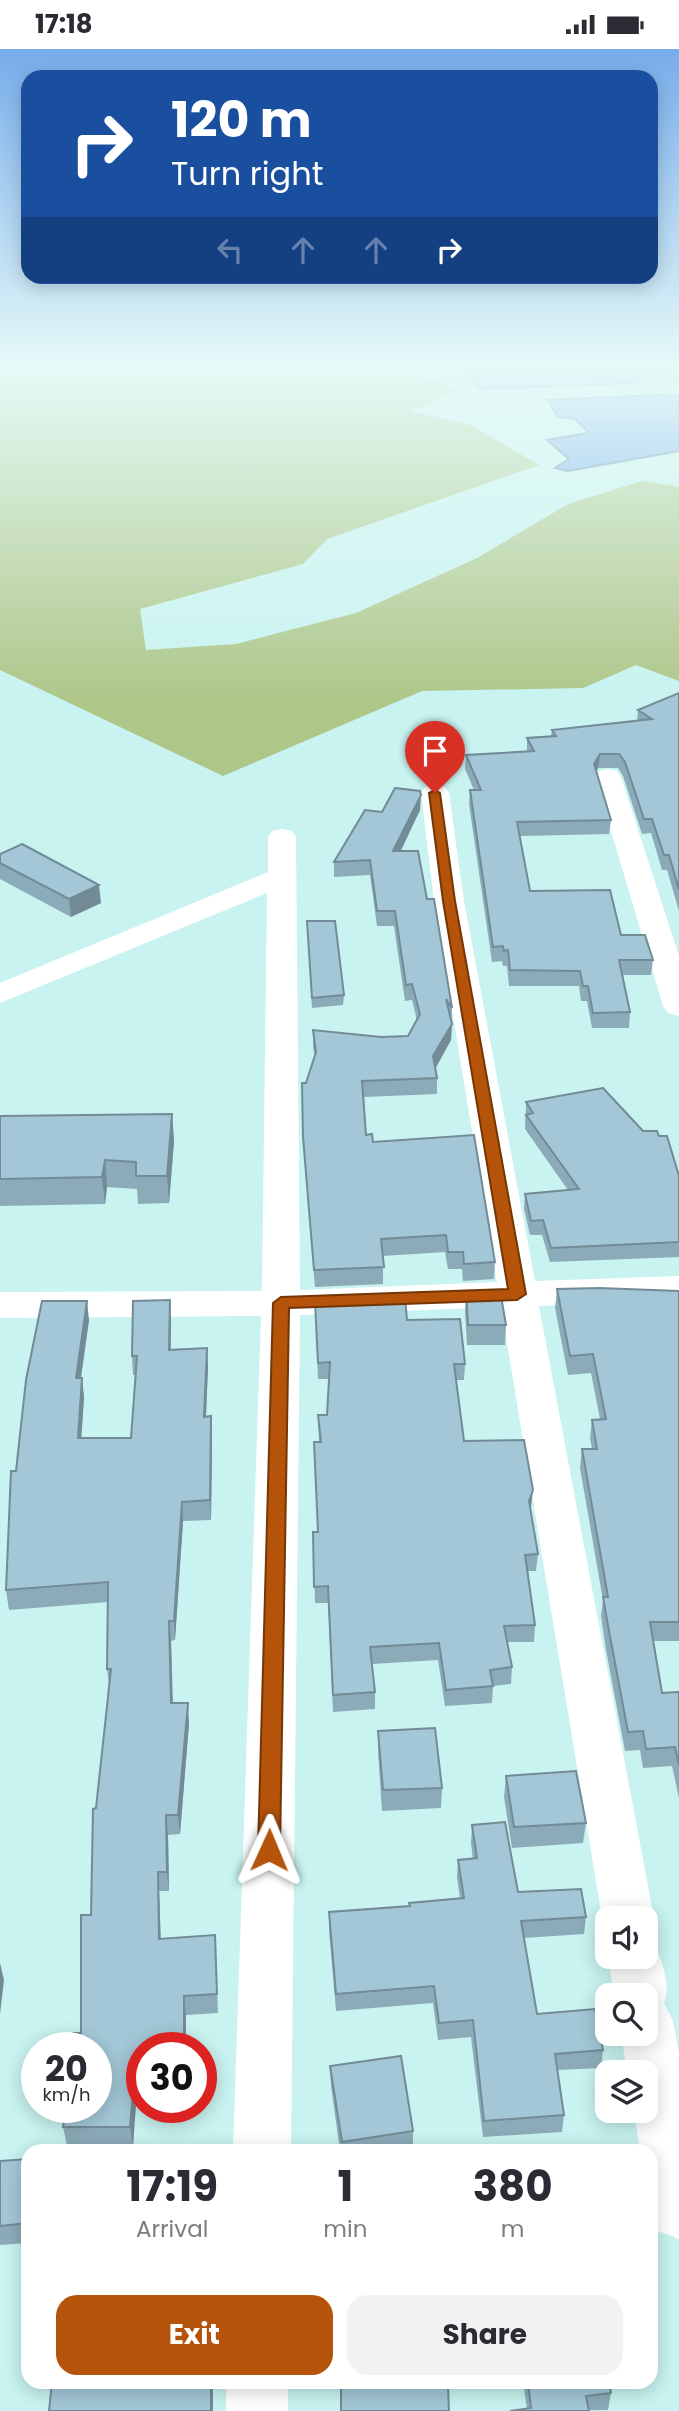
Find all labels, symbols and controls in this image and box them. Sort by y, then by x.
text: 17:18 [35,6,93,42]
text: 120 m [171,86,312,154]
icon: right [56,98,147,189]
text: Turn right [171,151,323,196]
icon: left [211,231,249,269]
icon: ahead [284,231,322,269]
icon: ahead [357,231,395,269]
icon: right [430,231,468,269]
pin [405,721,465,793]
icon: arrive [416,732,454,770]
position arrow [232,1813,306,1887]
map controls [595,1906,658,2123]
button: sound [595,1906,658,1969]
button: search [595,1983,658,2046]
speed limit sign: 30 [126,2032,217,2123]
text: 20 [45,2044,88,2093]
button: layers [595,2060,658,2123]
text: km/h [43,2082,90,2107]
text: 17:19 [126,2157,218,2216]
text: 1 [337,2157,353,2216]
text: 380 [473,2157,553,2216]
text: Arrival [136,2213,208,2245]
text: min [323,2213,367,2245]
text: m [501,2213,525,2245]
button: Exit [56,2295,333,2375]
button: Share [347,2295,623,2375]

